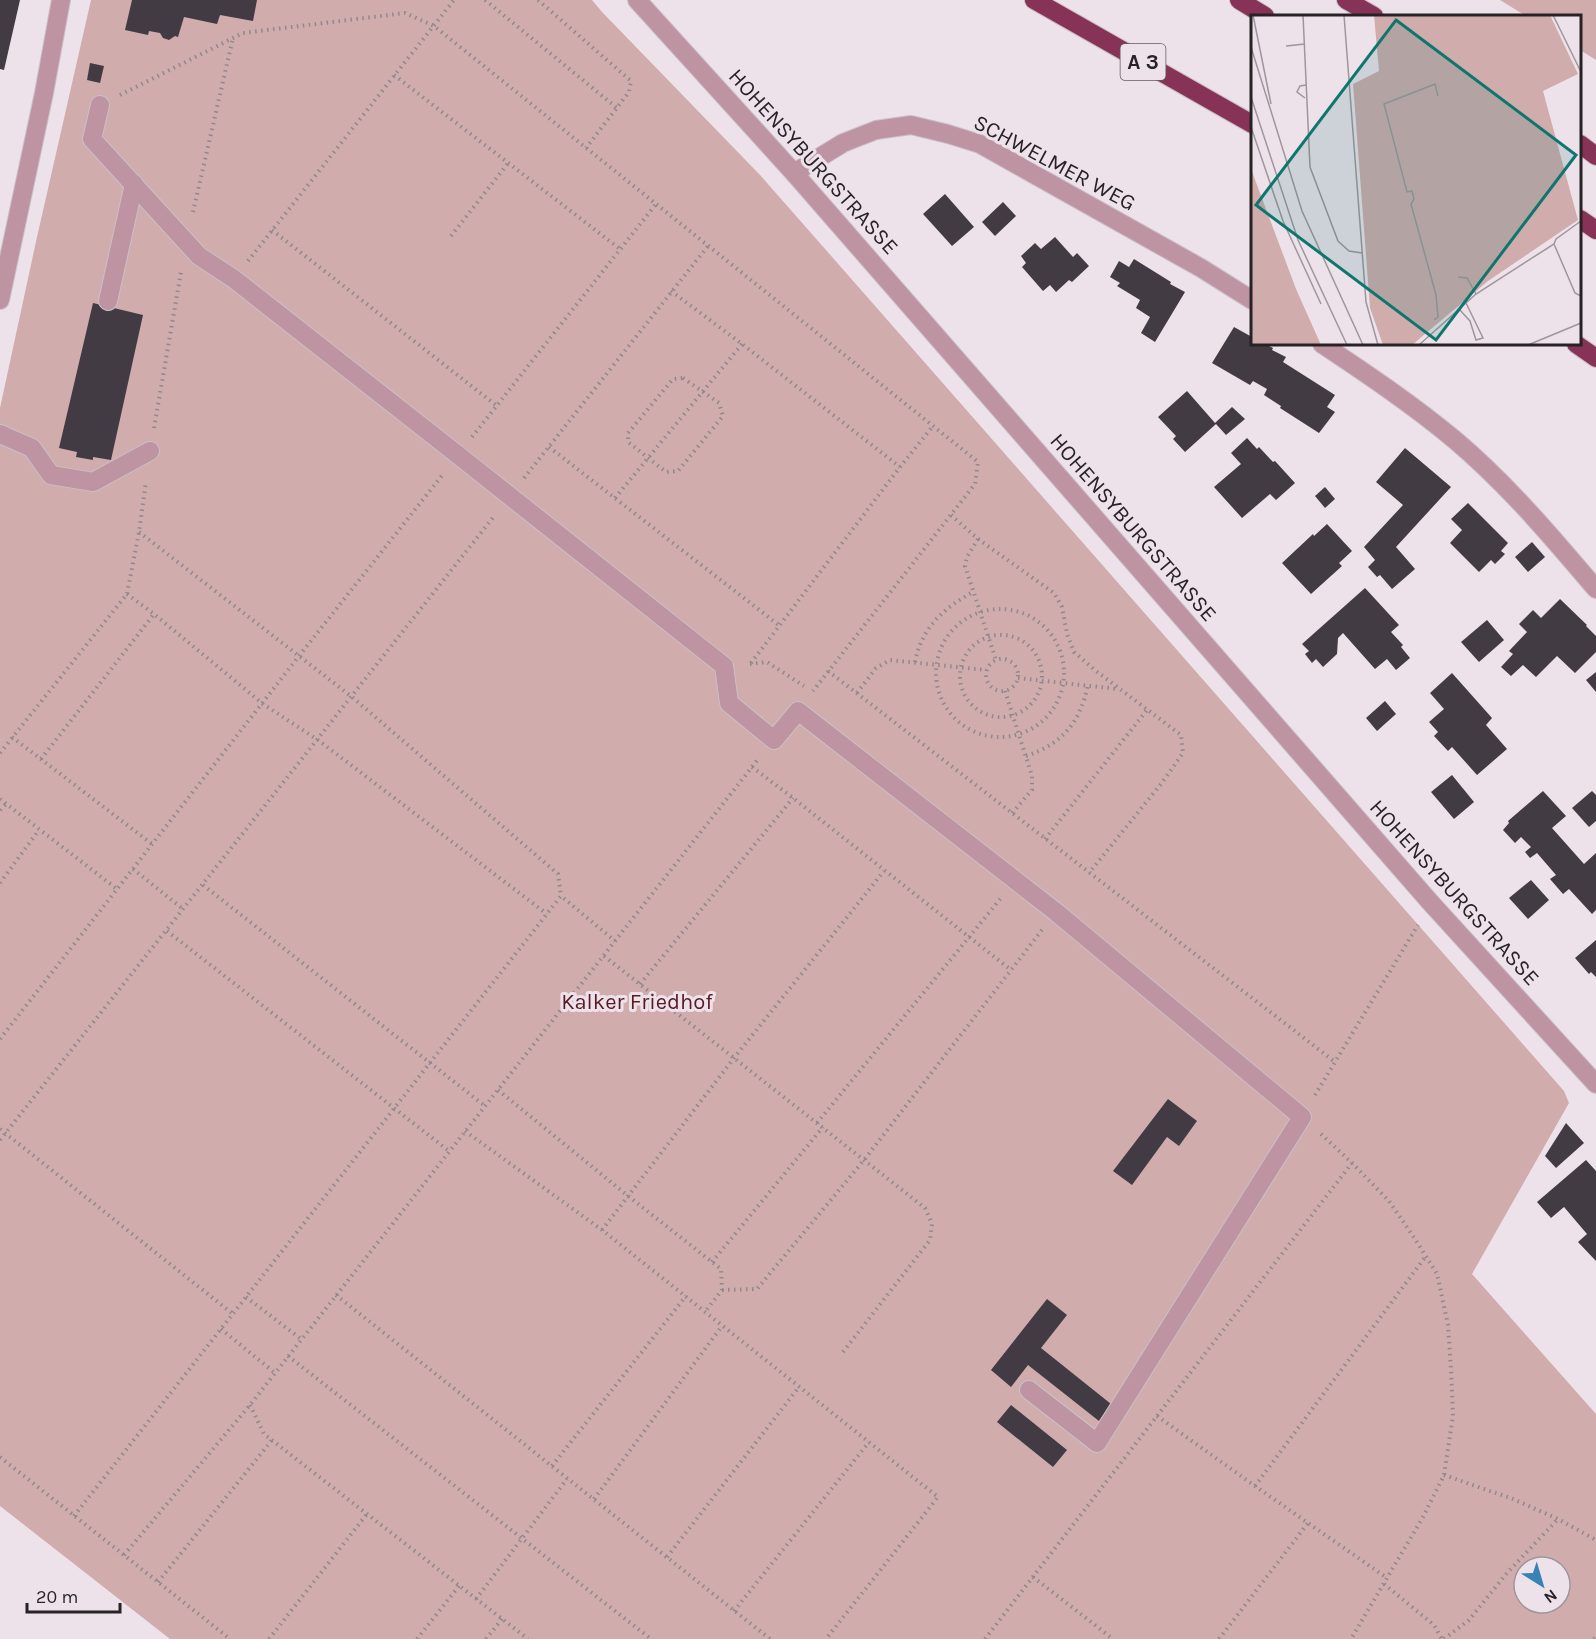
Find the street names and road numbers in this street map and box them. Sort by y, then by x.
road number: A 3 [1120,44,1166,80]
street label: HOHENSYBURGSTRASSE [723,63,904,260]
street label: SCHWELMER WEG [969,109,1140,217]
street label: HOHENSYBURGSTRASSE [1044,428,1222,627]
street label: HOHENSYBURGSTRASSE [1364,794,1545,991]

